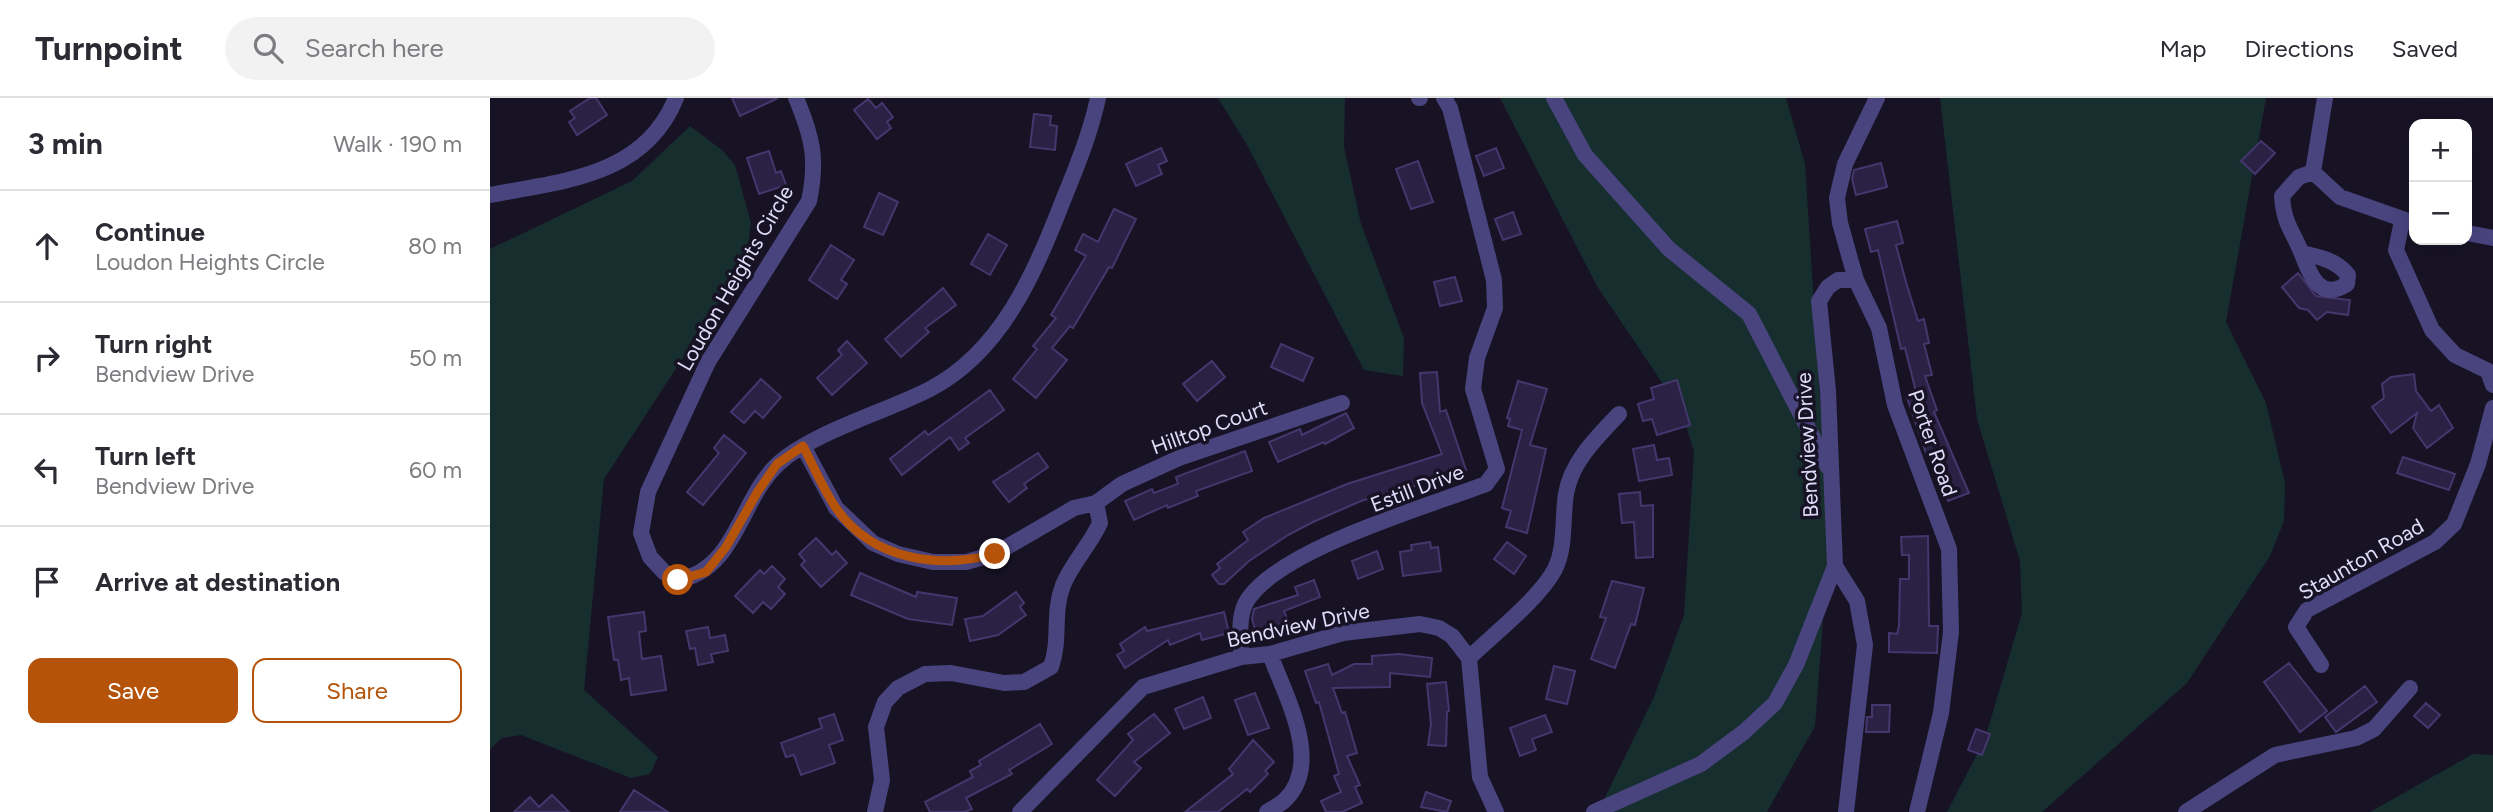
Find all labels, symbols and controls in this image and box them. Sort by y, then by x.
search box [225,17,715,80]
text: Turnpoint [35,29,183,68]
icon: search [249,29,287,67]
text: Search here [305,32,444,64]
text: Map [2160,34,2206,63]
text: Directions [2244,34,2354,63]
text: Saved [2392,34,2458,63]
map controls [2409,119,2472,245]
button: + [2409,119,2472,182]
text: 3 min [28,125,103,162]
text: Walk · 190 m [333,130,462,158]
street label: Loudon Heights Circle [672,181,798,375]
button: − [2409,182,2472,245]
text: Continue [95,216,205,248]
icon: ahead [28,227,66,265]
text: 80 m [408,232,462,260]
text: Loudon Heights Circle [95,248,325,276]
text: Turn right [95,328,212,360]
icon: right [28,339,66,377]
text: 50 m [409,344,462,372]
text: Bendview Drive [95,360,254,388]
street label: Bendview Drive [1791,372,1823,518]
street label: Porter Road [1903,386,1963,500]
street label: Hilltop Court [1148,394,1270,460]
text: Turn left [95,440,196,472]
icon: left [28,451,66,489]
text: 60 m [409,456,462,484]
street label: Estill Drive [1367,459,1467,517]
text: Bendview Drive [95,472,254,500]
street label: Staunton Road [2294,513,2428,605]
route end [979,538,1010,569]
icon: arrive [28,563,66,601]
route start [662,564,693,595]
text: Arrive at destination [95,566,340,598]
street label: Bendview Drive [1224,598,1372,652]
button: Save [28,658,238,723]
button: Share [252,658,462,723]

